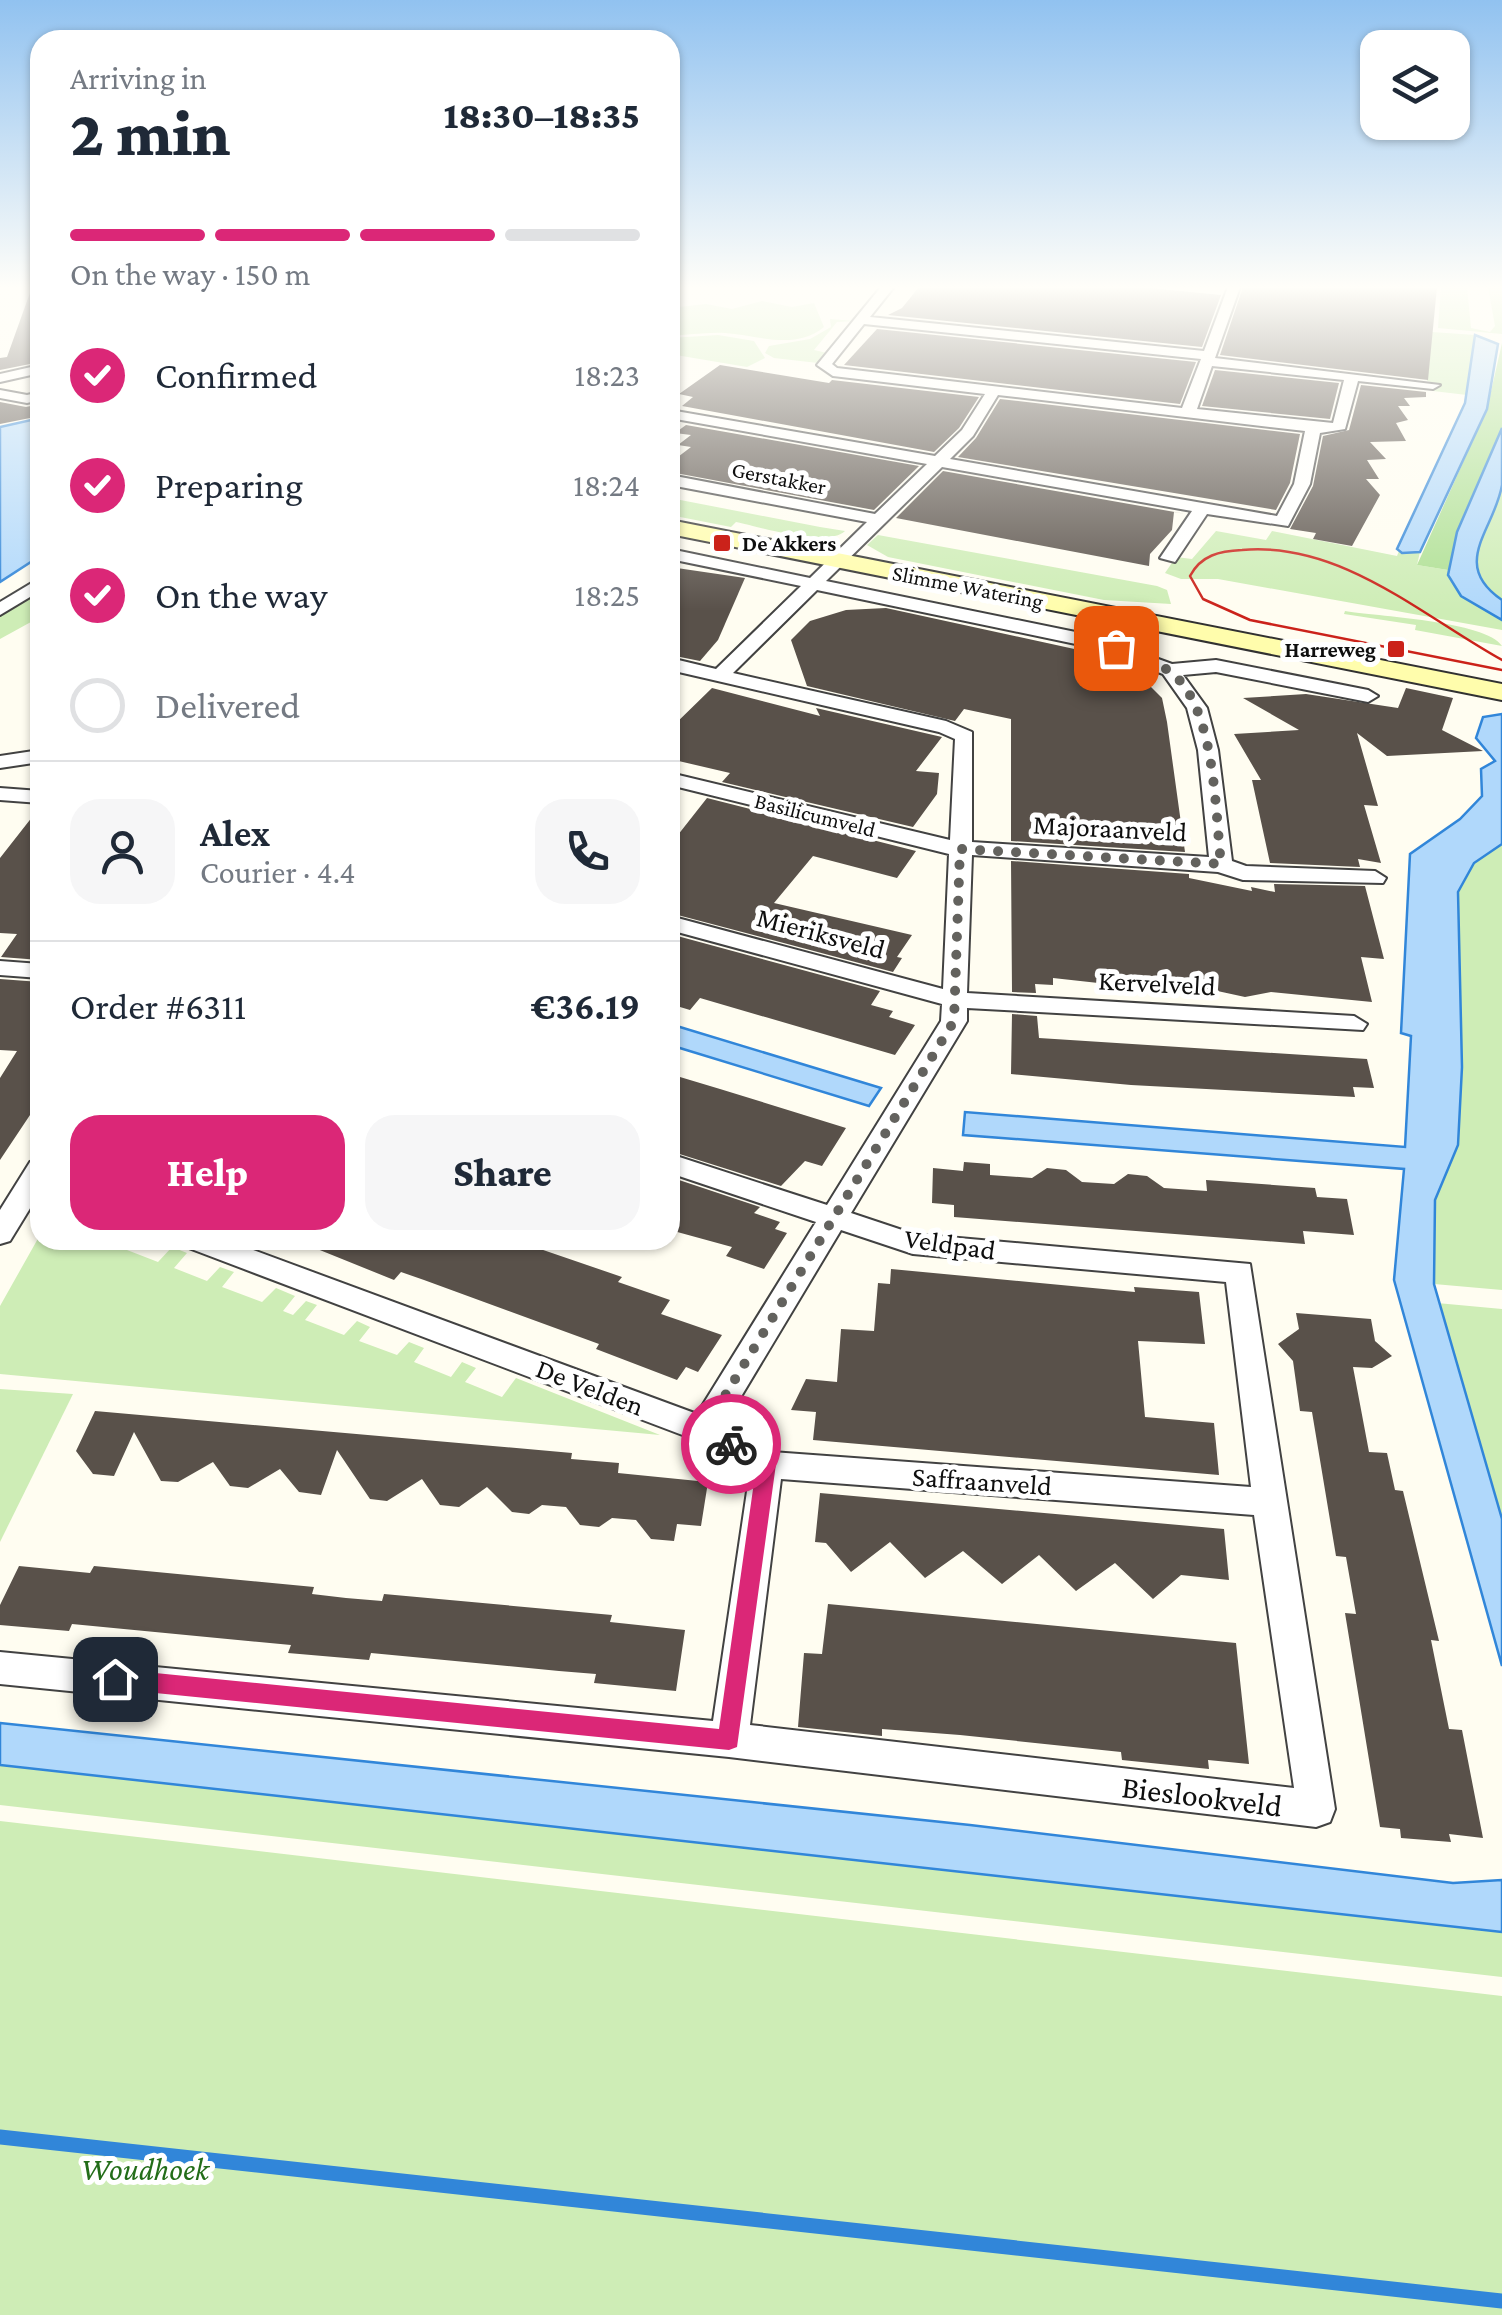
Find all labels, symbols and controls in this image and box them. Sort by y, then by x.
map controls [1360,30,1470,140]
button: layers [1360,30,1470,140]
text: Arriving in [70,60,207,96]
text: 18:30–18:35 [443,94,640,136]
text: 2 min [70,97,231,169]
text: On the way · 150 m [70,256,310,292]
icon: check [70,348,125,403]
text: Confirmed [155,354,318,396]
text: 18:23 [574,357,640,393]
street label: Gerstakker [730,457,828,499]
icon: check [70,458,125,513]
text: Preparing [155,464,303,506]
text: 18:24 [573,467,640,503]
place label: De Akkers [742,531,836,556]
marker: De Akkers [711,532,733,554]
street label: Slimme Watering [890,560,1046,614]
icon: check [70,568,125,623]
text: On the way [155,574,327,616]
text: 18:25 [575,577,640,613]
pin [1074,606,1159,691]
icon: bag [1089,621,1144,676]
place label: Harreweg [1285,637,1376,662]
marker: Harreweg [1385,638,1407,660]
text: Delivered [155,684,300,726]
street label: Basilicumveld [752,788,878,842]
button: person [70,799,175,904]
button: phone [535,799,640,904]
street label: Majoraanveld [1032,808,1188,848]
text: Alex [200,812,270,854]
text: Courier · 4.4 [200,854,356,890]
street label: Mieriksveld [754,901,889,965]
street label: Kervelveld [1098,964,1217,1002]
text: Order #6311 [70,985,246,1027]
text: €36.19 [531,985,640,1027]
button: Help [70,1115,345,1230]
button: Share [365,1115,640,1230]
street label: Veldpad [902,1222,998,1266]
street label: De Velden [532,1352,648,1422]
courier [681,1394,781,1494]
icon: bike [704,1417,759,1472]
street label: Saffraanveld [911,1461,1053,1501]
pin [73,1637,158,1722]
icon: home [88,1652,143,1707]
street label: Bieslookveld [1120,1768,1284,1824]
park label: Woudhoek [81,2151,211,2187]

